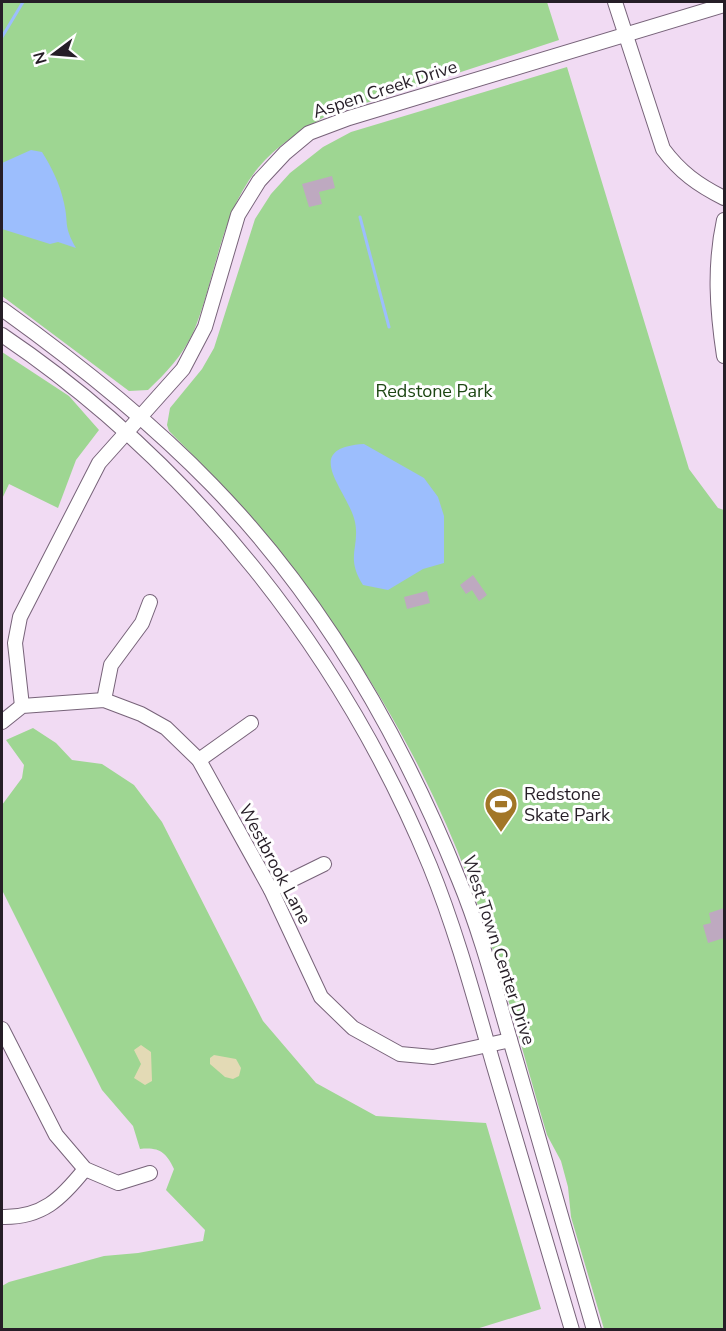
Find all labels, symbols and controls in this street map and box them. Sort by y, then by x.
north arrow [24,24,84,84]
text: N [28,49,53,67]
street label: Aspen Creek Drive [310,54,460,124]
park label: Redstone Park [375,379,494,403]
place label: Redstone Skate Park [524,782,611,827]
sports icon: Redstone Skate Park [483,786,519,833]
street label: Westbrook Lane [233,800,317,928]
street label: West Town Center Drive [457,852,541,1048]

